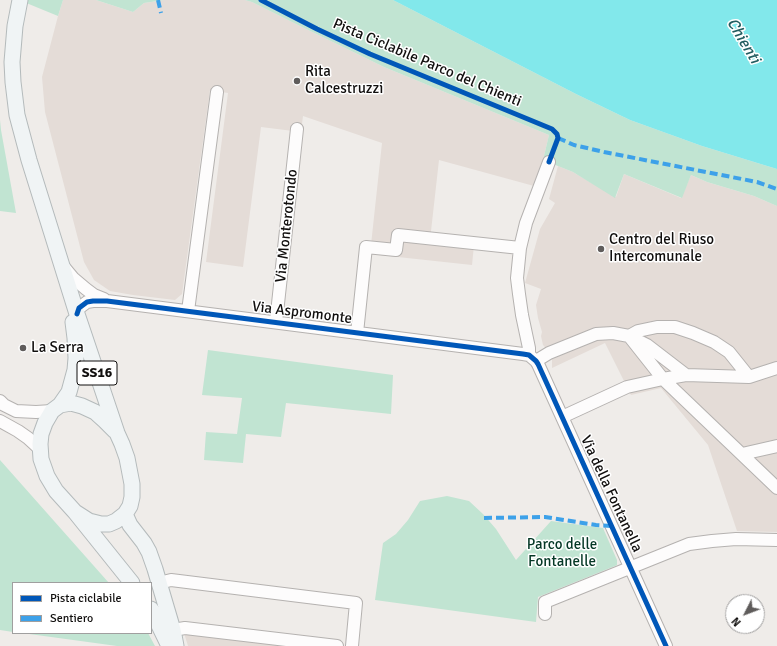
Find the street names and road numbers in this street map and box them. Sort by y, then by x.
street label: Pista Ciclabile Parco del Chienti [330,15,524,111]
street label: Via Monterotondo [272,168,302,284]
street label: Via Aspromonte [251,298,353,328]
road number: SS16 [77,361,117,385]
street label: Via della Fontanella [576,433,646,555]

